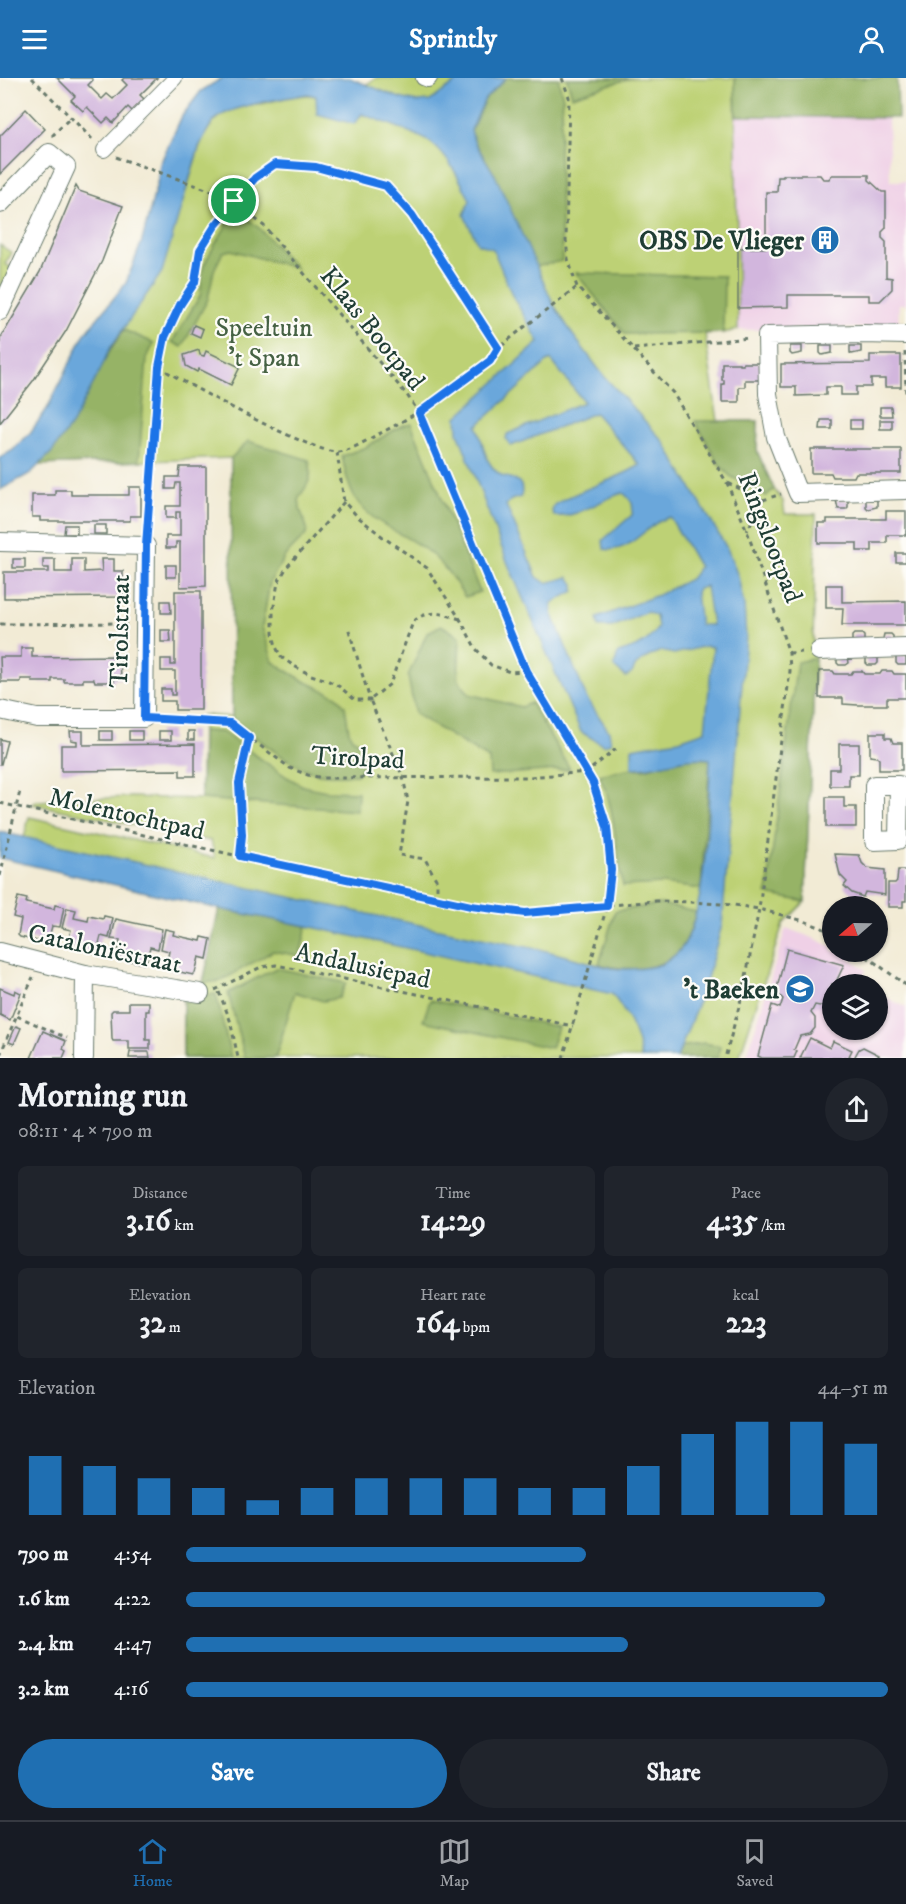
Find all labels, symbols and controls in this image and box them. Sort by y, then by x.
text: Sprintly [409,22,497,56]
icon: menu [18,23,51,56]
icon: person [855,23,888,56]
pin [208,175,259,226]
icon: arrive [217,184,250,217]
building icon: OBS De Vlieger [809,224,841,256]
place label: OBS De Vlieger [639,225,804,258]
street label: Klaas Bootpad [312,260,432,397]
park label: Speeltuin 't Span [215,312,313,375]
street label: Ringslootpad [730,468,810,608]
street label: Tirolstraat [103,574,138,688]
street label: Tirolpad [310,740,405,777]
street label: Molentochtpad [46,781,208,848]
north arrow [822,896,888,962]
map controls [822,896,888,1040]
street label: Cataloniëstraat [25,917,185,982]
street label: Andalusiepad [292,936,433,997]
school or university icon: 't Baeken [784,973,816,1005]
place label: 't Baeken [683,974,779,1007]
button: layers [822,974,888,1040]
text: Morning run [18,1076,187,1117]
button: share [825,1078,888,1141]
text: 08:11 · 4 × 790 m [18,1119,152,1144]
text: Distance [132,1183,188,1203]
text: Time [436,1183,470,1203]
text: Pace [731,1183,761,1203]
text: 3.16 [126,1203,171,1240]
text: 14:29 [420,1203,486,1240]
text: 4:35 [707,1203,758,1240]
text: km [171,1215,194,1235]
text: /km [758,1215,785,1235]
text: Elevation [129,1285,191,1305]
text: Heart rate [420,1285,486,1305]
text: kcal [733,1285,759,1305]
text: 32 [139,1305,165,1342]
text: 164 [416,1305,459,1342]
text: 223 [726,1305,766,1342]
text: m [165,1317,181,1337]
text: bpm [459,1317,490,1337]
text: Elevation [18,1376,95,1401]
text: 44–51 m [818,1376,888,1401]
text: 790 m [18,1542,69,1567]
text: 4:54 [114,1542,151,1567]
text: 1.6 km [18,1587,70,1612]
text: 4:22 [114,1587,150,1612]
text: 2.4 km [18,1632,74,1657]
text: 4:47 [114,1632,152,1657]
text: 3.2 km [18,1677,69,1702]
text: 4:16 [114,1677,148,1702]
button: Save [18,1739,447,1808]
button: Share [459,1739,888,1808]
tab: Home [133,1835,172,1891]
tab: Map [438,1835,471,1891]
tab: Saved [736,1835,773,1891]

